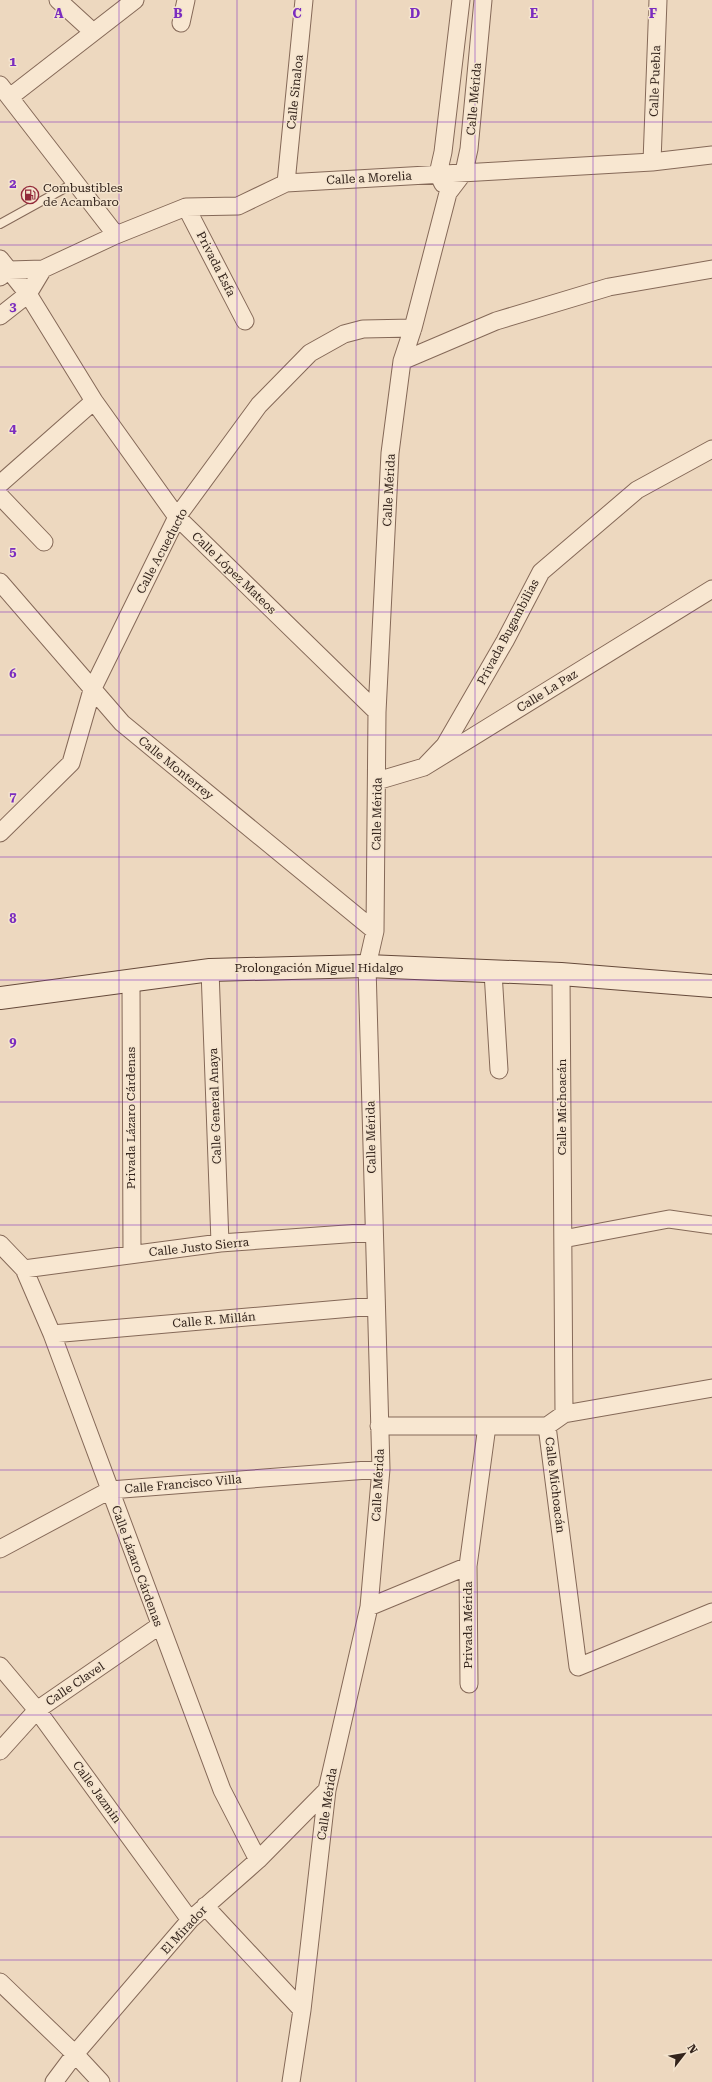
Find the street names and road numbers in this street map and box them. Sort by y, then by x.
street label: Calle Puebla [647,44,663,117]
street label: Calle Sinaloa [284,53,306,130]
street label: Calle Mérida [464,62,484,136]
street label: Calle a Morelia [326,169,413,187]
street label: Privada Esfa [194,229,239,299]
street label: Calle Mérida [380,453,398,527]
street label: Calle Acueducto [134,506,190,596]
street label: Calle López Mateos [189,529,279,617]
street label: Privada Bugambilias [474,577,542,687]
street label: Calle La Paz [514,667,580,715]
street label: Calle Monterrey [136,733,217,803]
street label: Calle Mérida [369,777,385,851]
street label: Prolongación Miguel Hidalgo [235,961,403,975]
street label: Privada Lázaro Cárdenas [124,1047,138,1189]
street label: Calle General Anaya [206,1047,224,1164]
street label: Calle Michoacán [555,1059,569,1155]
street label: Calle Mérida [363,1100,379,1174]
street label: Calle Justo Sierra [148,1235,250,1259]
street label: Calle R. Millán [172,1309,256,1331]
street label: Calle Michoacán [542,1436,568,1534]
street label: Calle Mérida [369,1448,387,1522]
street label: Calle Francisco Villa [124,1472,243,1496]
street label: Calle Lázaro Cárdenas [109,1504,166,1629]
street label: Privada Mérida [461,1581,475,1669]
street label: Calle Clavel [43,1659,107,1709]
street label: Calle Jazmín [70,1758,124,1826]
street label: Calle Mérida [314,1766,340,1841]
street label: El Mirador [158,1903,210,1957]

